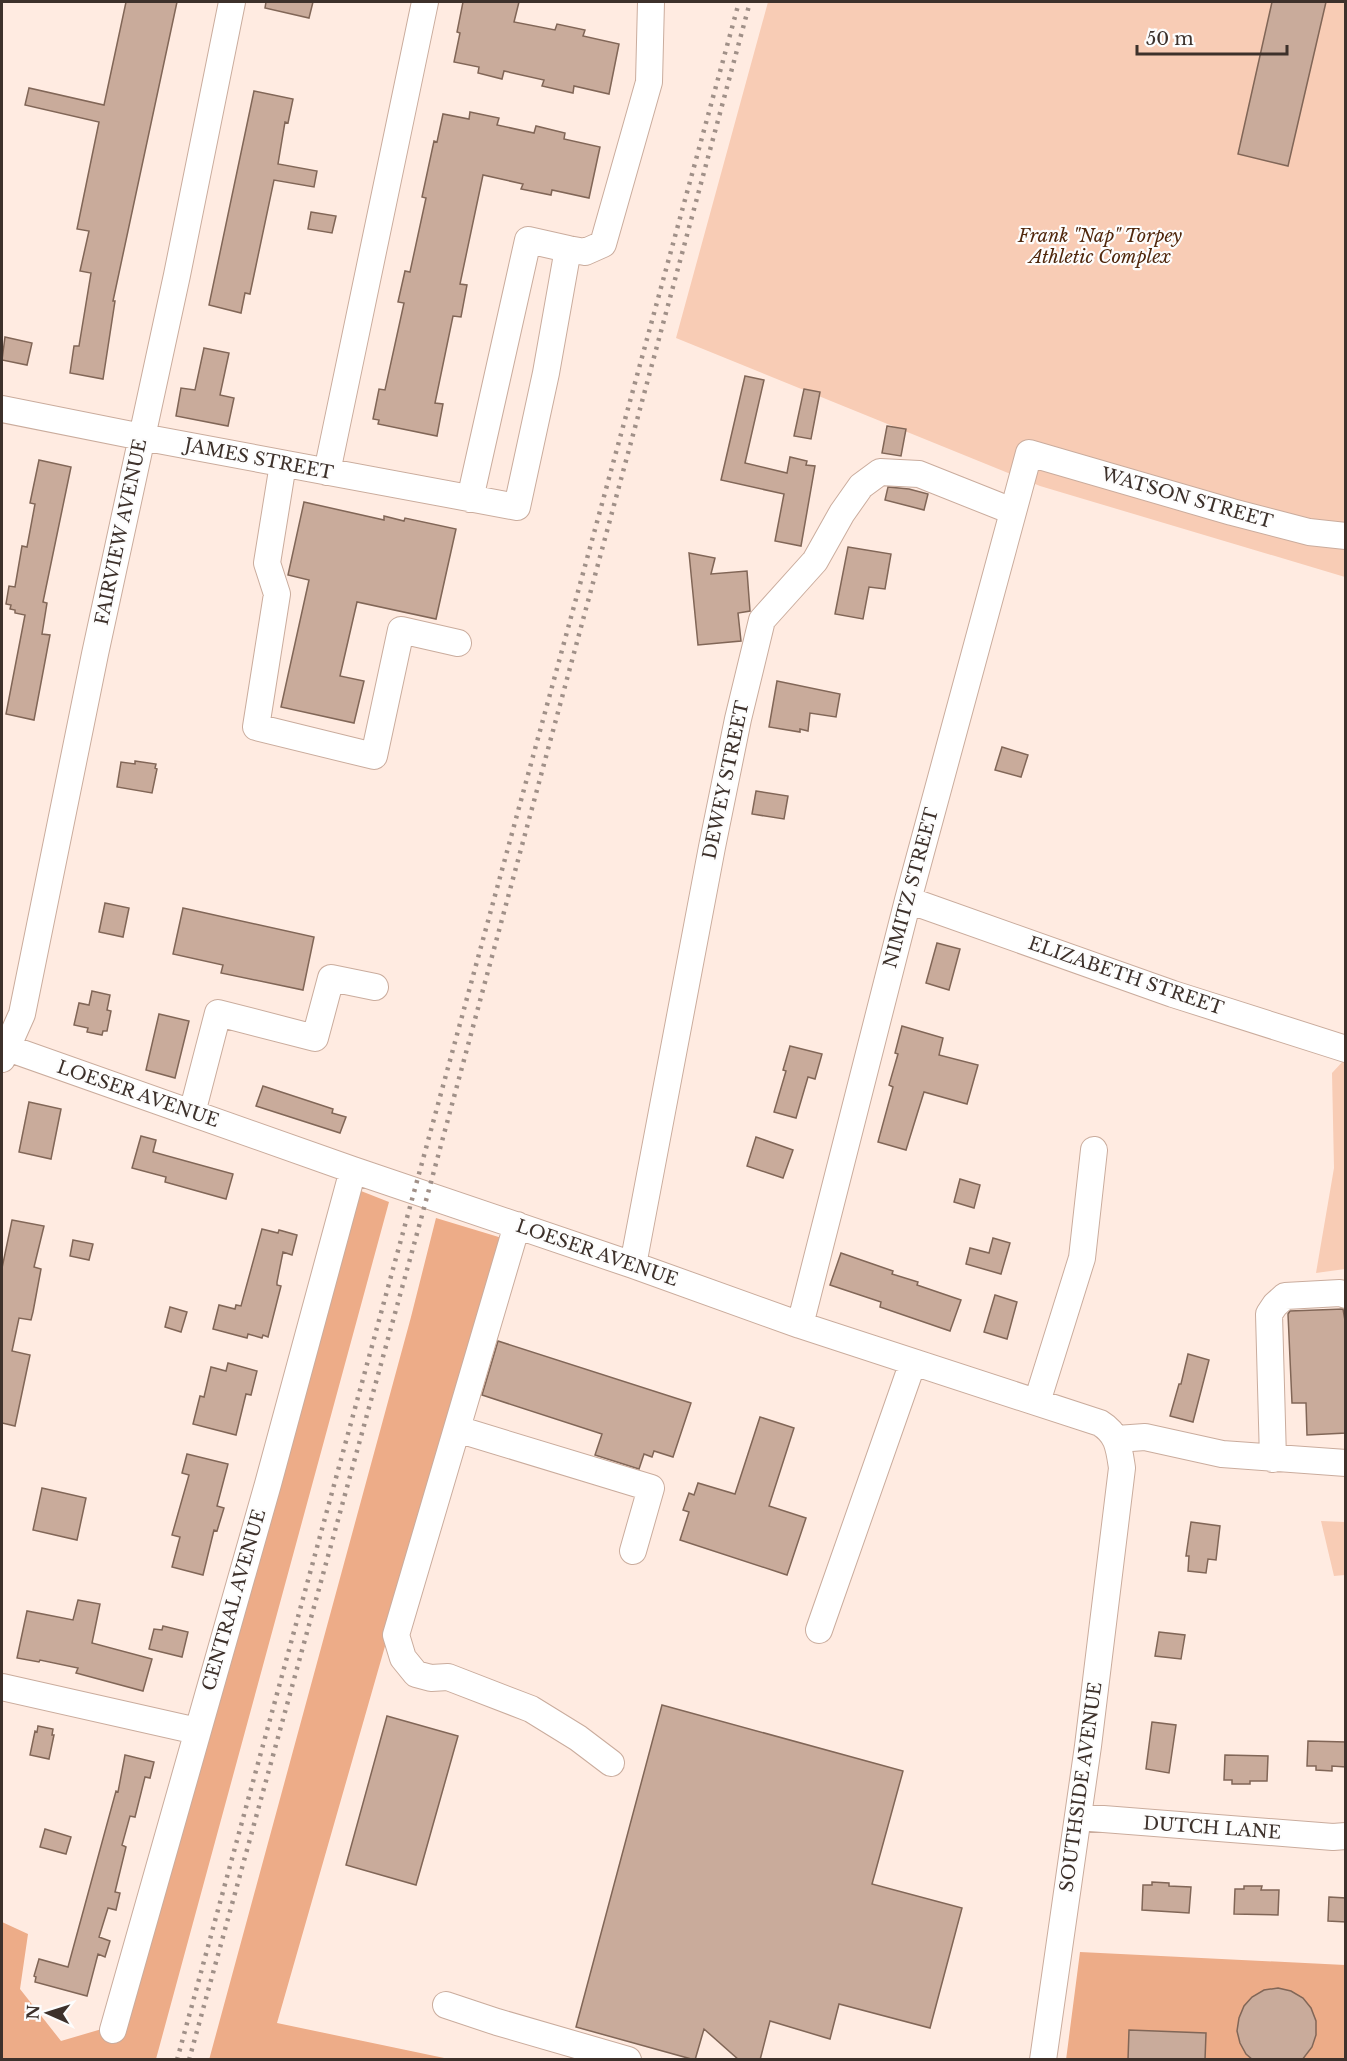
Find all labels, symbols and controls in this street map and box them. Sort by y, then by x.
scale bar [1137,18,1287,56]
text: 50 m [1146,28,1194,50]
park label: Frank "Nap" Torpey Athletic Complex [1017,225,1183,268]
street label: JAMES STREET [181,433,336,484]
street label: FAIRVIEW AVENUE [91,437,151,627]
street label: WATSON STREET [1098,463,1276,533]
street label: DEWEY STREET [698,698,754,861]
street label: NIMITZ STREET [879,805,943,971]
street label: ELIZABETH STREET [1025,932,1227,1020]
street label: LOESER AVENUE [54,1056,222,1132]
street label: LOESER AVENUE [513,1215,681,1291]
street label: CENTRAL AVENUE [198,1507,270,1693]
street label: SOUTHSIDE AVENUE [1055,1681,1107,1893]
street label: DUTCH LANE [1142,1812,1282,1844]
north arrow [18,1983,78,2043]
text: N [23,2004,43,2020]

